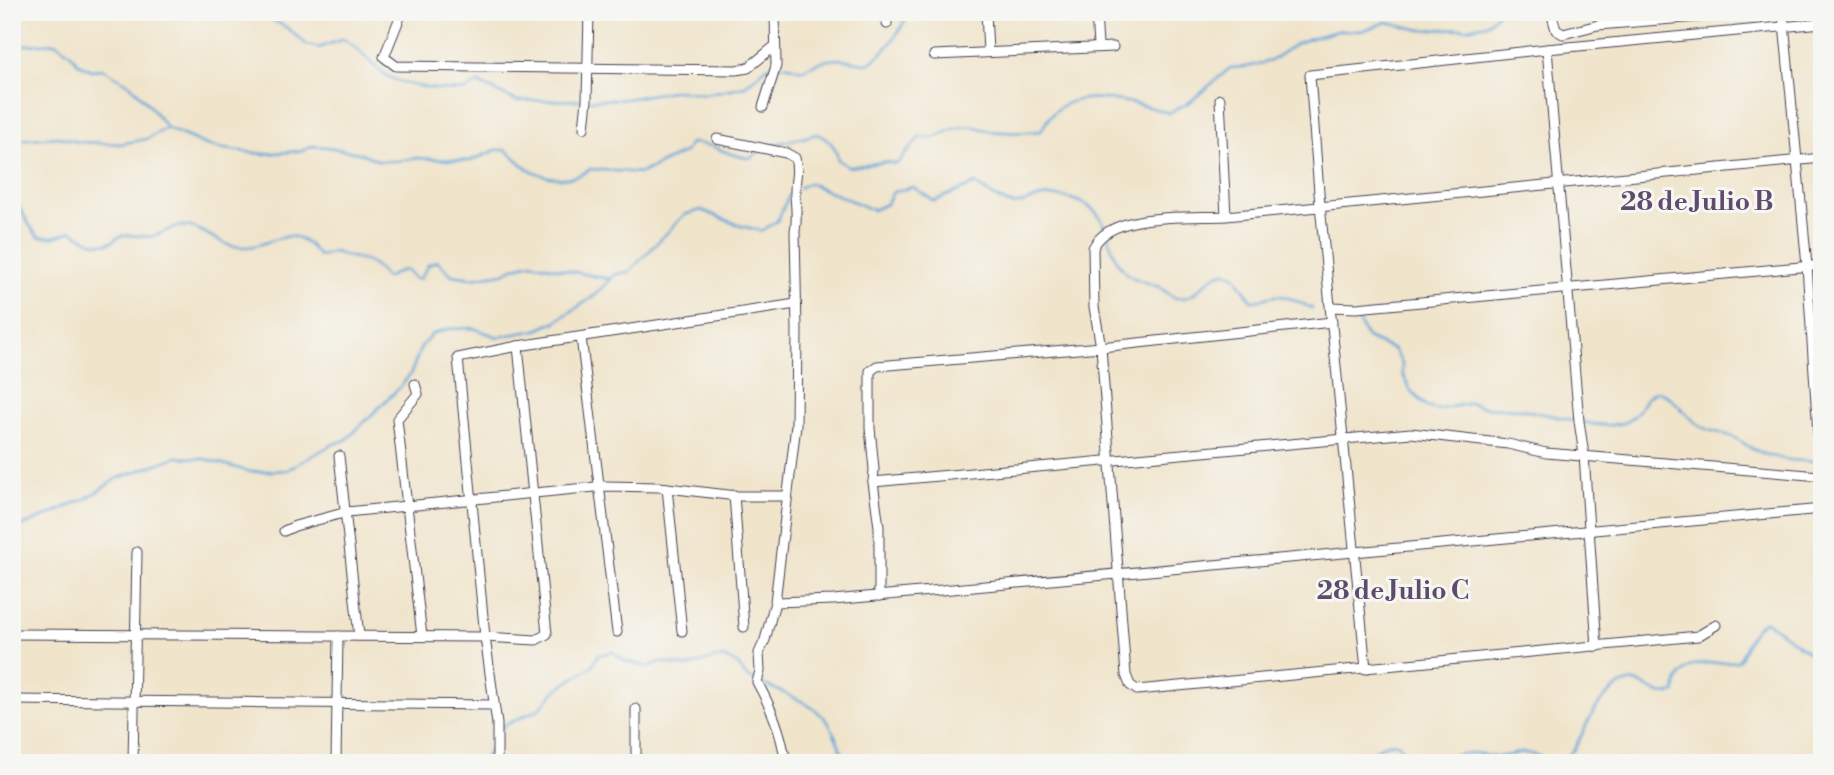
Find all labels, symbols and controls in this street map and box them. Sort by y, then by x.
district label: 28 de Julio B [1620,186,1774,218]
district label: 28 de Julio C [1317,575,1469,607]

